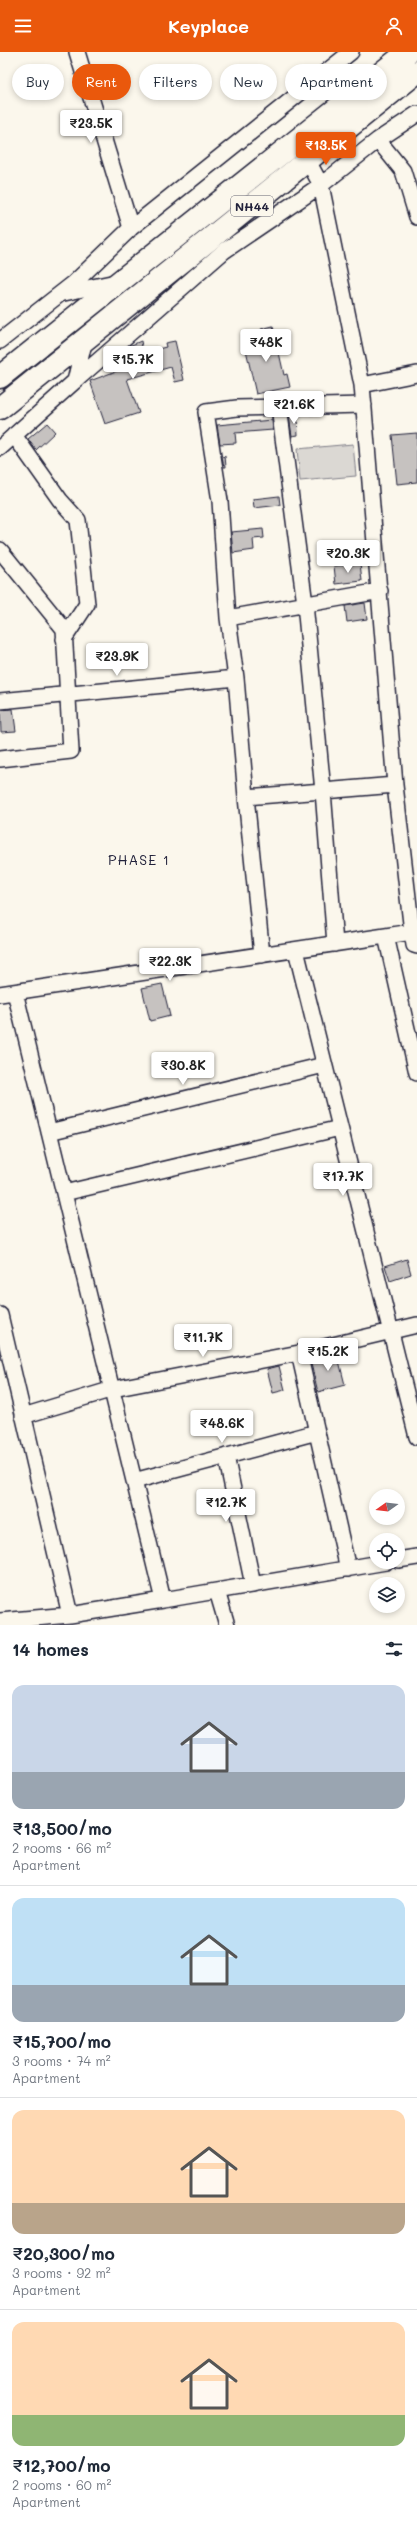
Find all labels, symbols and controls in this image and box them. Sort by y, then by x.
text: Keyplace [168,14,249,38]
icon: menu [12,15,34,37]
icon: person [383,15,405,37]
chip: Buy [12,64,64,100]
chip: Rent [72,64,131,100]
chip: Filters [139,64,212,100]
chip: New [220,64,277,100]
chip: Apartment [285,64,387,100]
pin: ₹23.5K [58,110,124,144]
text: ₹23.5K [69,114,113,131]
pin: ₹13.5K [293,132,359,166]
text: ₹13.5K [305,136,347,153]
road number: NH44 [231,196,273,216]
pin: ₹48K [242,329,290,363]
text: ₹48K [249,333,283,350]
pin: ₹15.7K [100,346,166,380]
text: ₹15.7K [112,350,154,367]
pin: ₹21.6K [261,391,327,425]
text: ₹21.6K [273,395,315,412]
pin: ₹20.3K [315,540,381,574]
text: ₹20.3K [326,544,370,561]
pin: ₹23.9K [84,643,150,677]
text: ₹23.9K [95,647,139,664]
district label: PHASE 1 [108,850,170,869]
pin: ₹22.3K [137,948,203,982]
text: ₹22.3K [148,952,192,969]
pin: ₹30.8K [150,1052,216,1086]
text: ₹30.8K [160,1056,206,1073]
pin: ₹17.7K [310,1163,376,1197]
text: ₹17.7K [322,1167,364,1184]
pin: ₹11.7K [170,1324,236,1358]
text: ₹11.7K [183,1328,223,1345]
pin: ₹15.2K [295,1338,361,1372]
text: ₹15.2K [307,1342,349,1359]
pin: ₹48.6K [189,1410,255,1444]
text: ₹48.6K [199,1414,245,1431]
pin: ₹12.7K [193,1489,259,1523]
north arrow [369,1489,405,1525]
map controls [369,1489,405,1613]
text: ₹12.7K [205,1493,247,1510]
button: locate [369,1533,405,1569]
button: layers [369,1577,405,1613]
text: 14 homes [12,1638,89,1660]
icon: filters [383,1638,405,1660]
icon: home [173,1711,245,1783]
text: ₹13,500/mo [12,1817,112,1839]
text: 2 rooms · 66 m² [12,1839,111,1856]
text: Apartment [12,1856,81,1873]
icon: home [173,1924,245,1996]
text: ₹15,700/mo [12,2030,111,2052]
text: 3 rooms · 74 m² [12,2052,111,2069]
text: Apartment [12,2069,81,2086]
icon: home [173,2136,245,2208]
text: ₹20,300/mo [12,2242,115,2264]
text: 3 rooms · 92 m² [12,2264,111,2281]
text: Apartment [12,2281,81,2298]
icon: home [173,2348,245,2420]
text: ₹12,700/mo [12,2454,111,2476]
text: 2 rooms · 60 m² [12,2476,111,2493]
text: Apartment [12,2493,81,2510]

